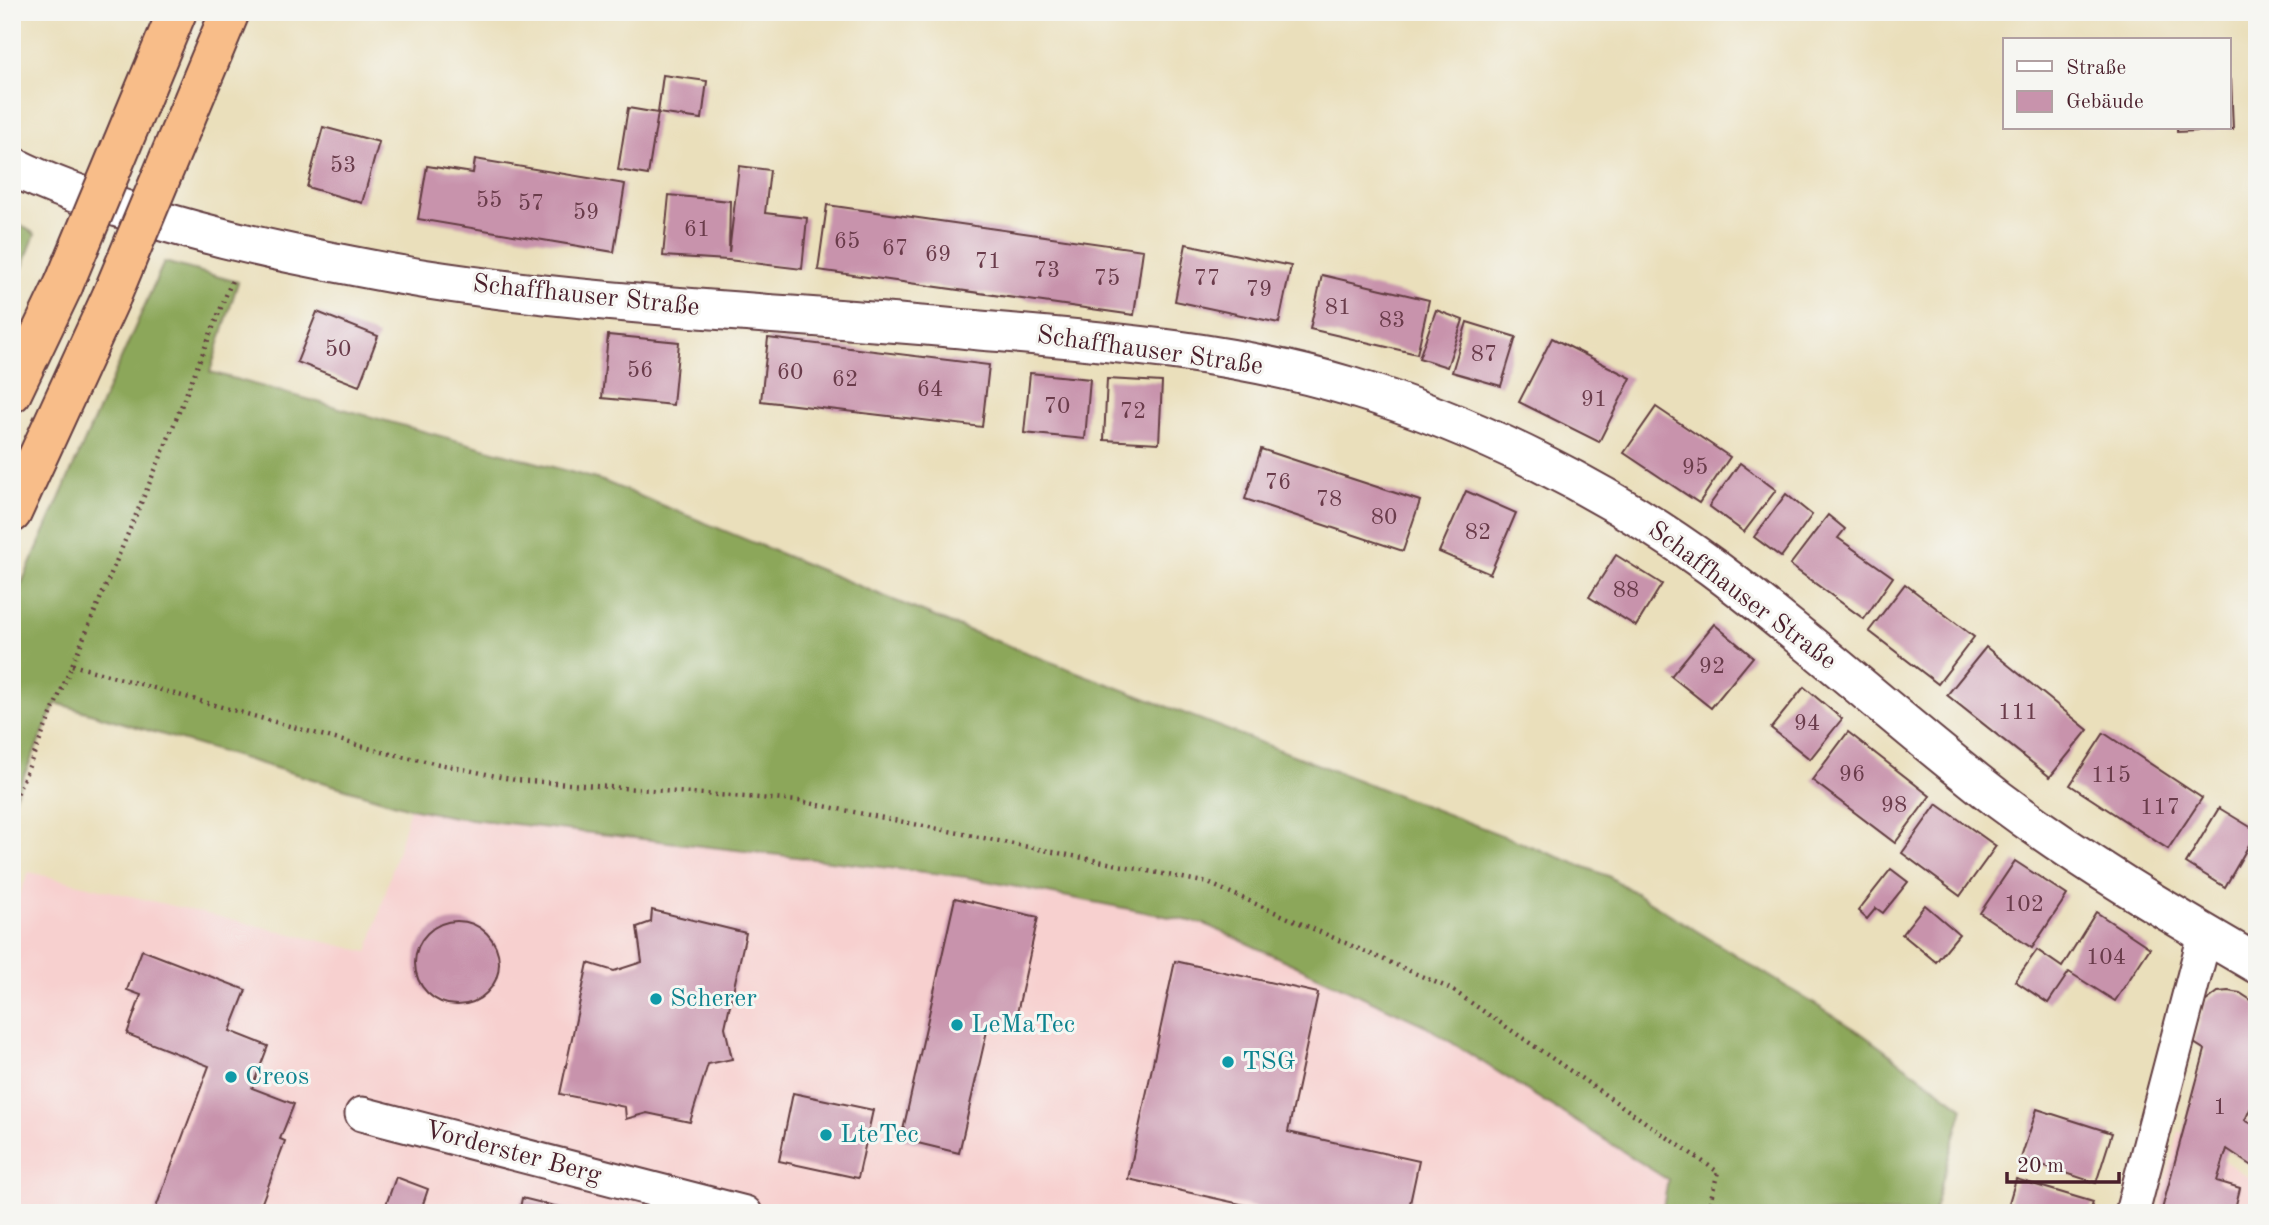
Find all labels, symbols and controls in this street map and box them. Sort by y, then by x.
legend [2003,38,2230,130]
text: Straße [2066,58,2126,79]
text: Gebäude [2066,92,2144,113]
house number: 53 [330,154,356,177]
house number: 55 [476,189,502,212]
house number: 57 [518,192,544,215]
house number: 59 [573,201,599,224]
house number: 61 [684,218,710,241]
house number: 65 [834,230,860,253]
house number: 67 [882,237,908,260]
house number: 69 [925,243,951,266]
house number: 71 [975,250,1001,273]
house number: 73 [1034,259,1060,282]
house number: 75 [1094,267,1120,290]
house number: 77 [1194,267,1220,290]
street label: Schaffhauser Straße [471,271,701,321]
house number: 79 [1246,278,1272,301]
house number: 81 [1325,296,1351,319]
house number: 83 [1379,309,1405,332]
street label: Schaffhauser Straße [1035,322,1265,380]
house number: 50 [325,338,351,361]
house number: 87 [1471,343,1497,366]
house number: 56 [627,359,653,382]
house number: 60 [777,361,803,384]
house number: 62 [832,368,858,391]
house number: 64 [917,378,943,401]
house number: 91 [1581,388,1607,411]
house number: 70 [1044,395,1070,418]
house number: 72 [1120,400,1146,423]
house number: 95 [1682,456,1708,479]
house number: 76 [1265,471,1291,494]
house number: 78 [1316,488,1342,511]
house number: 80 [1371,506,1397,529]
street label: Schaffhauser Straße [1643,517,1841,675]
house number: 82 [1465,521,1491,544]
house number: 88 [1613,579,1639,602]
house number: 92 [1699,655,1725,678]
house number: 111 [1998,701,2038,724]
house number: 94 [1794,712,1820,735]
house number: 96 [1839,763,1865,786]
house number: 115 [2091,764,2131,787]
house number: 98 [1881,794,1907,817]
house number: 117 [2140,796,2180,819]
house number: 102 [2004,893,2044,916]
house number: 104 [2086,946,2126,969]
place label: Scherer [670,986,757,1012]
marker: Scherer [648,991,664,1007]
place label: LeMaTec [971,1012,1075,1038]
marker: LeMaTec [949,1017,965,1033]
place label: TSG [1242,1049,1295,1075]
marker: TSG [1220,1054,1236,1070]
place label: Creos [245,1064,309,1090]
marker: Creos [223,1069,239,1085]
house number: 1 [2213,1096,2227,1119]
street label: Vorderster Berg [422,1117,604,1189]
place label: LteTec [840,1122,919,1148]
marker: LteTec [818,1127,834,1143]
scale bar [2007,1141,2118,1185]
text: 20 m [2017,1156,2064,1177]

